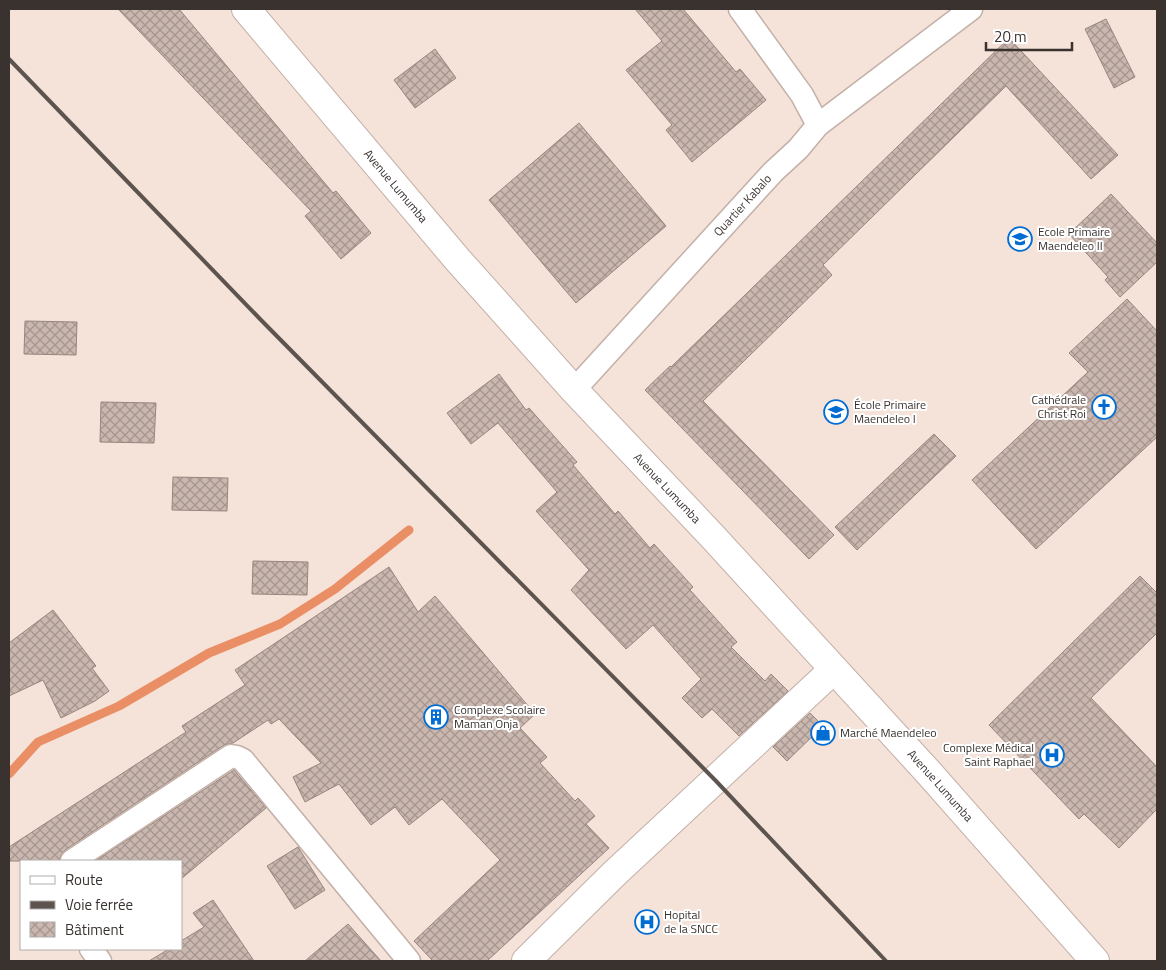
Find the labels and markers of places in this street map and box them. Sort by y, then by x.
place label: Ecole Primaire Maendeleo II [1038,222,1110,255]
school or university icon: Ecole Primaire Maendeleo II [1007,226,1033,252]
place label: Cathédrale Christ Roi [1031,390,1086,423]
church icon: Cathédrale Christ Roi [1091,394,1117,420]
place label: École Primaire Maendeleo I [854,395,926,428]
school or university icon: École Primaire Maendeleo I [823,399,849,425]
place label: Complexe Scolaire Maman Onja [454,700,545,733]
building icon: Complexe Scolaire Maman Onja [423,704,449,730]
shop icon: Marché Maendeleo [810,720,836,746]
place label: Marché Maendeleo [840,723,937,742]
place label: Complexe Médical Saint Raphael [943,738,1034,771]
hospital icon: Complexe Médical Saint Raphael [1039,742,1065,768]
place label: Hopital de la SNCC [664,905,719,938]
hospital icon: Hopital de la SNCC [634,909,660,935]

